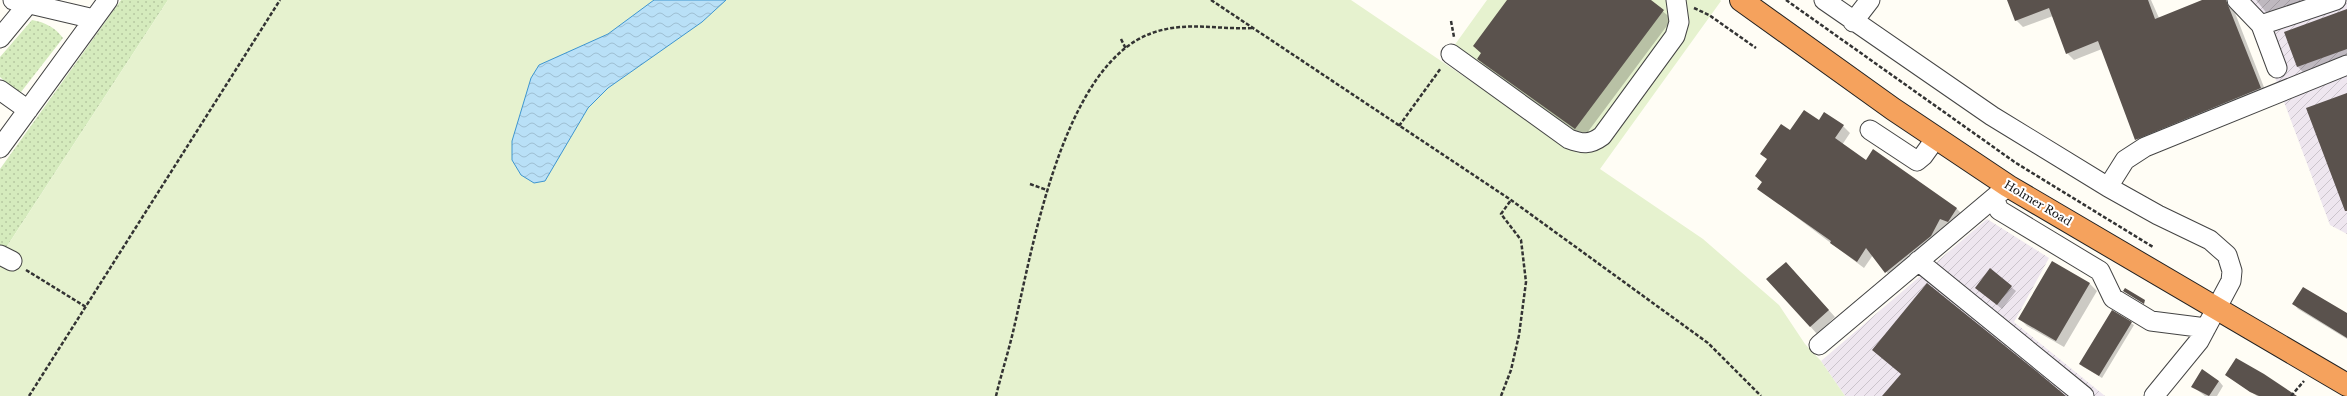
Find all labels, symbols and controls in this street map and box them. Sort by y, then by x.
street label: Holmer Road [2002,177,2075,229]

